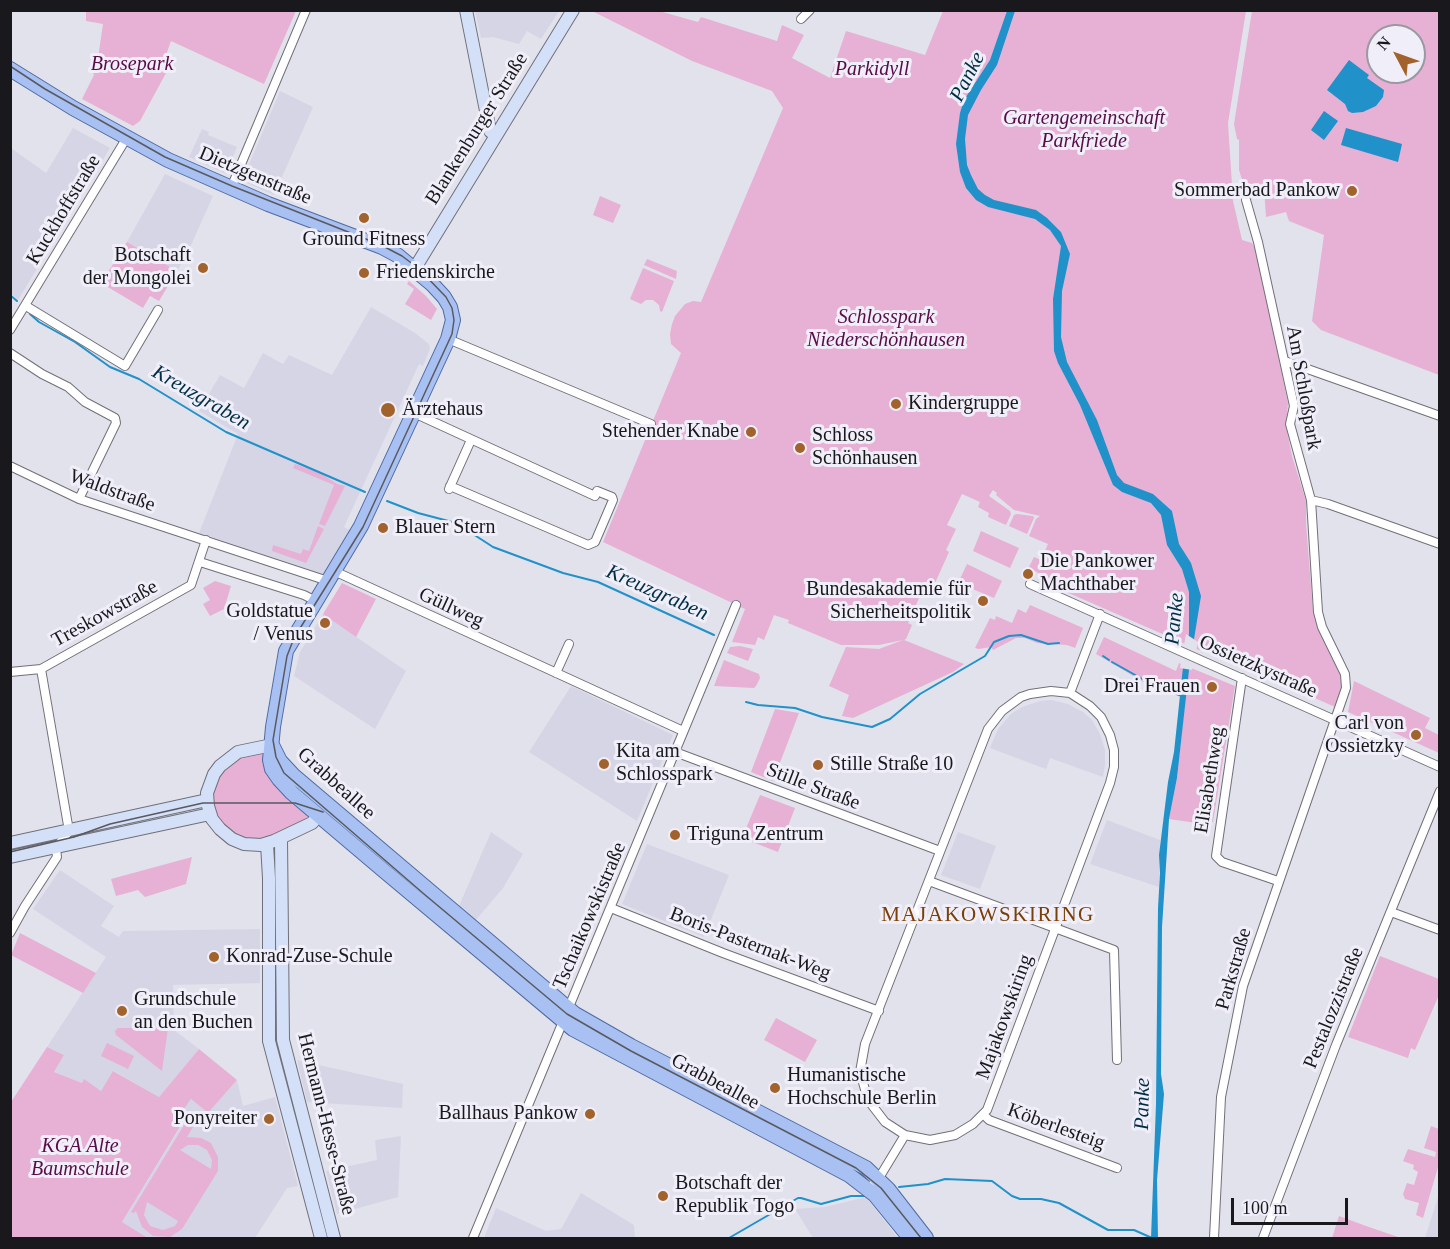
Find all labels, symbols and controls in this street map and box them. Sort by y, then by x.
north arrow [1366,24,1426,84]
text: N [1373,33,1394,53]
water label: Panke [945,48,991,106]
street label: Blankenburger Straße [421,49,533,209]
park label: Brosepark [91,53,173,77]
park label: Parkidyll [835,58,909,82]
park label: Gartengemeinschaft Parkfriede [1003,107,1165,154]
street label: Dietzgenstraße [195,142,315,210]
street label: Kuckhoffstraße [22,151,106,269]
place label: Sommerbad Pankow [1174,179,1340,203]
marker: Sommerbad Pankow [1345,184,1359,198]
marker: Ground Fitness [357,211,371,225]
place label: Ground Fitness [303,228,425,252]
place label: Botschaft der Mongolei [83,244,191,291]
marker: Botschaft der Mongolei [196,261,210,275]
place label: Friedenskirche [376,261,495,285]
marker: Friedenskirche [357,266,371,280]
park label: Schlosspark Niederschönhausen [807,306,965,353]
street label: Am Schloßpark [1280,324,1326,452]
water label: Kreuzgraben [148,360,254,436]
place label: Kindergruppe [908,392,1019,416]
marker: Kindergruppe [889,397,903,411]
place label: Ärztehaus [402,398,483,422]
marker: Ärztehaus [379,401,397,419]
place label: Stehender Knabe [602,420,739,444]
place label: Schloss Schönhausen [812,424,918,471]
marker: Stehender Knabe [744,425,758,439]
marker: Schloss Schönhausen [793,441,807,455]
street label: Waldstraße [66,464,158,518]
place label: Blauer Stern [395,516,496,540]
marker: Blauer Stern [376,521,390,535]
place label: Die Pankower Machthaber [1040,550,1154,597]
water label: Kreuzgraben [602,559,712,627]
marker: Die Pankower Machthaber [1021,567,1035,581]
street label: Treskowstraße [48,575,162,653]
place label: Bundesakademie für Sicherheitspolitik [806,578,971,625]
street label: Güllweg [415,583,487,633]
water label: Panke [1160,592,1190,646]
marker: Bundesakademie für Sicherheitspolitik [976,594,990,608]
place label: Goldstatue / Venus [226,600,313,647]
marker: Goldstatue / Venus [318,616,332,630]
street label: Ossietzkystraße [1195,630,1321,704]
place label: Drei Frauen [1104,675,1200,699]
marker: Drei Frauen [1205,680,1219,694]
place label: Carl von Ossietzky [1325,712,1404,759]
street label: Elisabethweg [1190,725,1230,835]
marker: Carl von Ossietzky [1409,728,1423,742]
place label: Kita am Schlosspark [616,740,713,787]
street label: Grabbeallee [292,743,380,825]
place label: Stille Straße 10 [830,753,953,777]
marker: Kita am Schlosspark [597,757,611,771]
street label: Stille Straße [763,758,863,816]
marker: Stille Straße 10 [811,758,825,772]
place label: Triguna Zentrum [687,823,823,847]
marker: Triguna Zentrum [668,828,682,842]
street label: Tschaikowskistraße [548,839,632,993]
street label: Boris-Pasternak-Weg [666,902,834,986]
district label: MAJAKOWSKIRING [881,902,1095,928]
street label: Parkstraße [1211,925,1257,1013]
street label: Pestalozzistraße [1299,944,1369,1072]
place label: Konrad-Zuse-Schule [226,945,393,969]
marker: Konrad-Zuse-Schule [207,950,221,964]
street label: Majakowskiring [971,951,1039,1083]
place label: Grundschule an den Buchen [134,988,253,1035]
marker: Grundschule an den Buchen [115,1004,129,1018]
street label: Hermann-Hesse-Straße [292,1031,360,1217]
street label: Grabbeallee [667,1049,763,1115]
place label: Humanistische Hochschule Berlin [787,1064,936,1111]
water label: Panke [1130,1078,1156,1130]
marker: Humanistische Hochschule Berlin [768,1081,782,1095]
street label: Köberlesteig [1004,1098,1108,1156]
place label: Ballhaus Pankow [439,1102,578,1126]
place label: Ponyreiter [174,1107,257,1131]
marker: Ballhaus Pankow [583,1107,597,1121]
marker: Ponyreiter [262,1112,276,1126]
park label: KGA Alte Baumschule [31,1135,129,1182]
place label: Botschaft der Republik Togo [675,1172,794,1219]
scale bar [1234,1186,1351,1224]
marker: Botschaft der Republik Togo [656,1189,670,1203]
text: 100 m [1242,1198,1288,1218]

